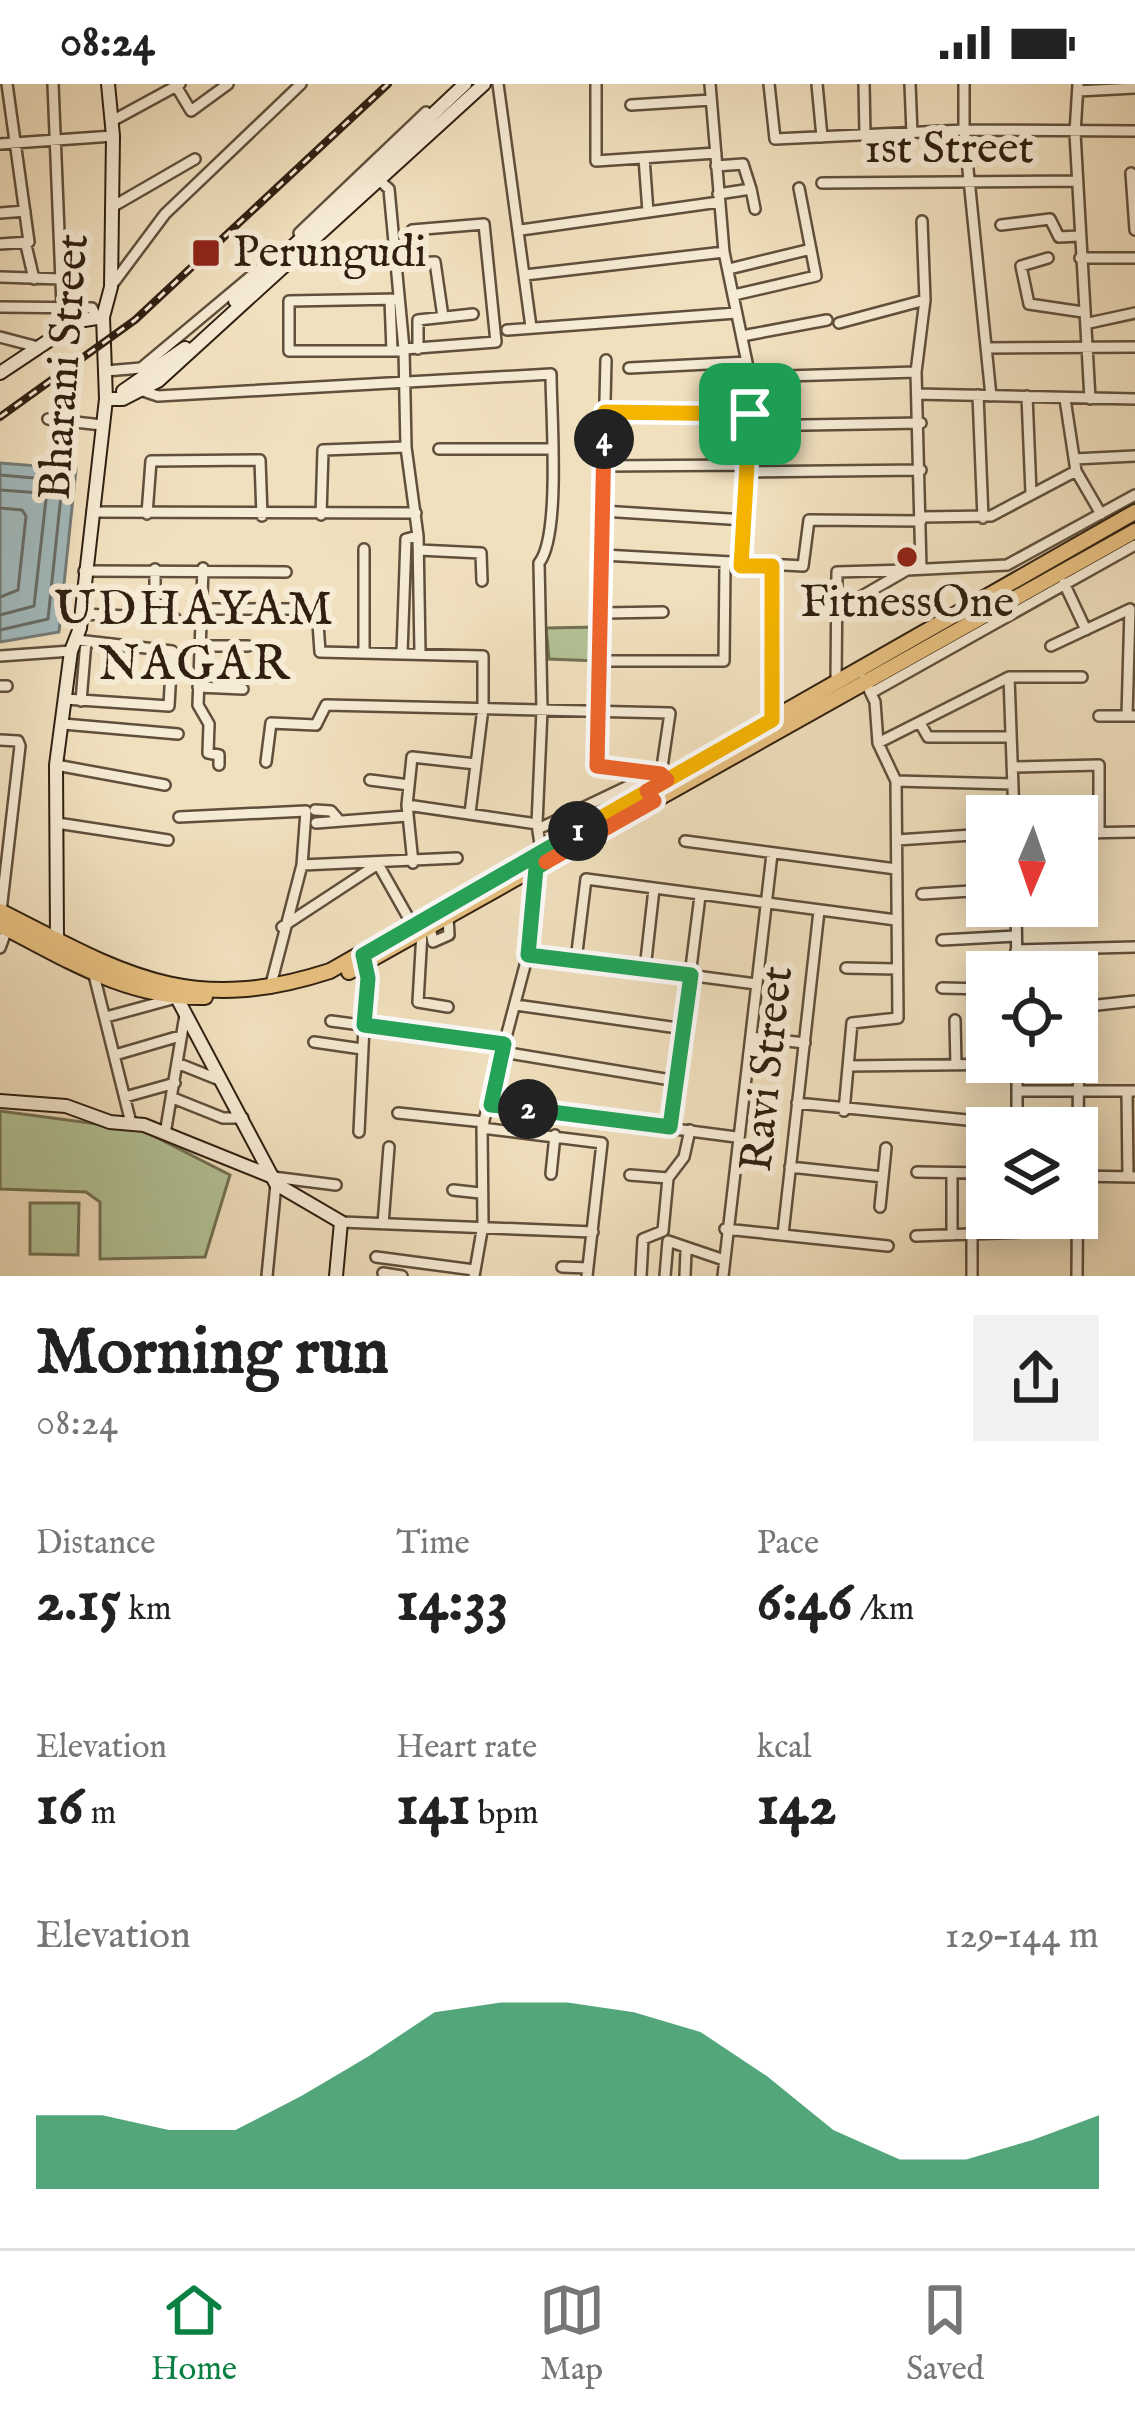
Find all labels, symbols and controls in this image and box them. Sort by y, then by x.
text: 08:24 [60,14,155,71]
street label: 1st Street [864,121,1034,178]
place label: Perungudi [233,225,427,282]
street label: Bharani Street [27,232,103,502]
marker: Perungudi [190,237,222,269]
pin [699,363,801,465]
icon: arrive [717,381,783,447]
pin: 4 [574,409,634,469]
text: 4 [596,418,612,460]
marker: FitnessOne [894,544,920,570]
place label: FitnessOne [800,575,1014,632]
district label: UDHAYAM NAGAR [54,581,336,696]
north arrow [966,795,1098,927]
map controls [966,795,1098,1239]
pin: 1 [548,801,608,861]
text: 1 [572,810,584,852]
button: locate [966,951,1098,1083]
street label: Ravi Street [729,963,807,1175]
pin: 2 [498,1079,558,1139]
text: 2 [520,1088,536,1130]
button: layers [966,1107,1098,1239]
text: Morning run [36,1312,389,1396]
button: share [973,1315,1099,1441]
text: 08:24 [36,1399,118,1448]
text: Distance [36,1523,155,1565]
text: Time [396,1523,470,1565]
text: Pace [757,1523,819,1565]
text: 2.15 [36,1565,121,1641]
text: 14:33 [396,1565,509,1641]
text: 6:46 [757,1565,853,1641]
text: km [121,1589,171,1631]
text: /km [853,1589,914,1631]
text: Elevation [36,1727,167,1769]
text: Heart rate [396,1727,537,1769]
text: kcal [757,1727,812,1769]
text: 16 [36,1769,84,1845]
text: 141 [396,1769,470,1845]
text: 142 [757,1769,837,1845]
text: m [84,1793,116,1835]
text: bpm [470,1793,539,1835]
text: Elevation [36,1912,191,1961]
text: 129–144 m [945,1912,1099,1961]
tab: Home [151,2277,237,2391]
tab: Map [539,2277,605,2391]
tab: Saved [906,2277,984,2391]

